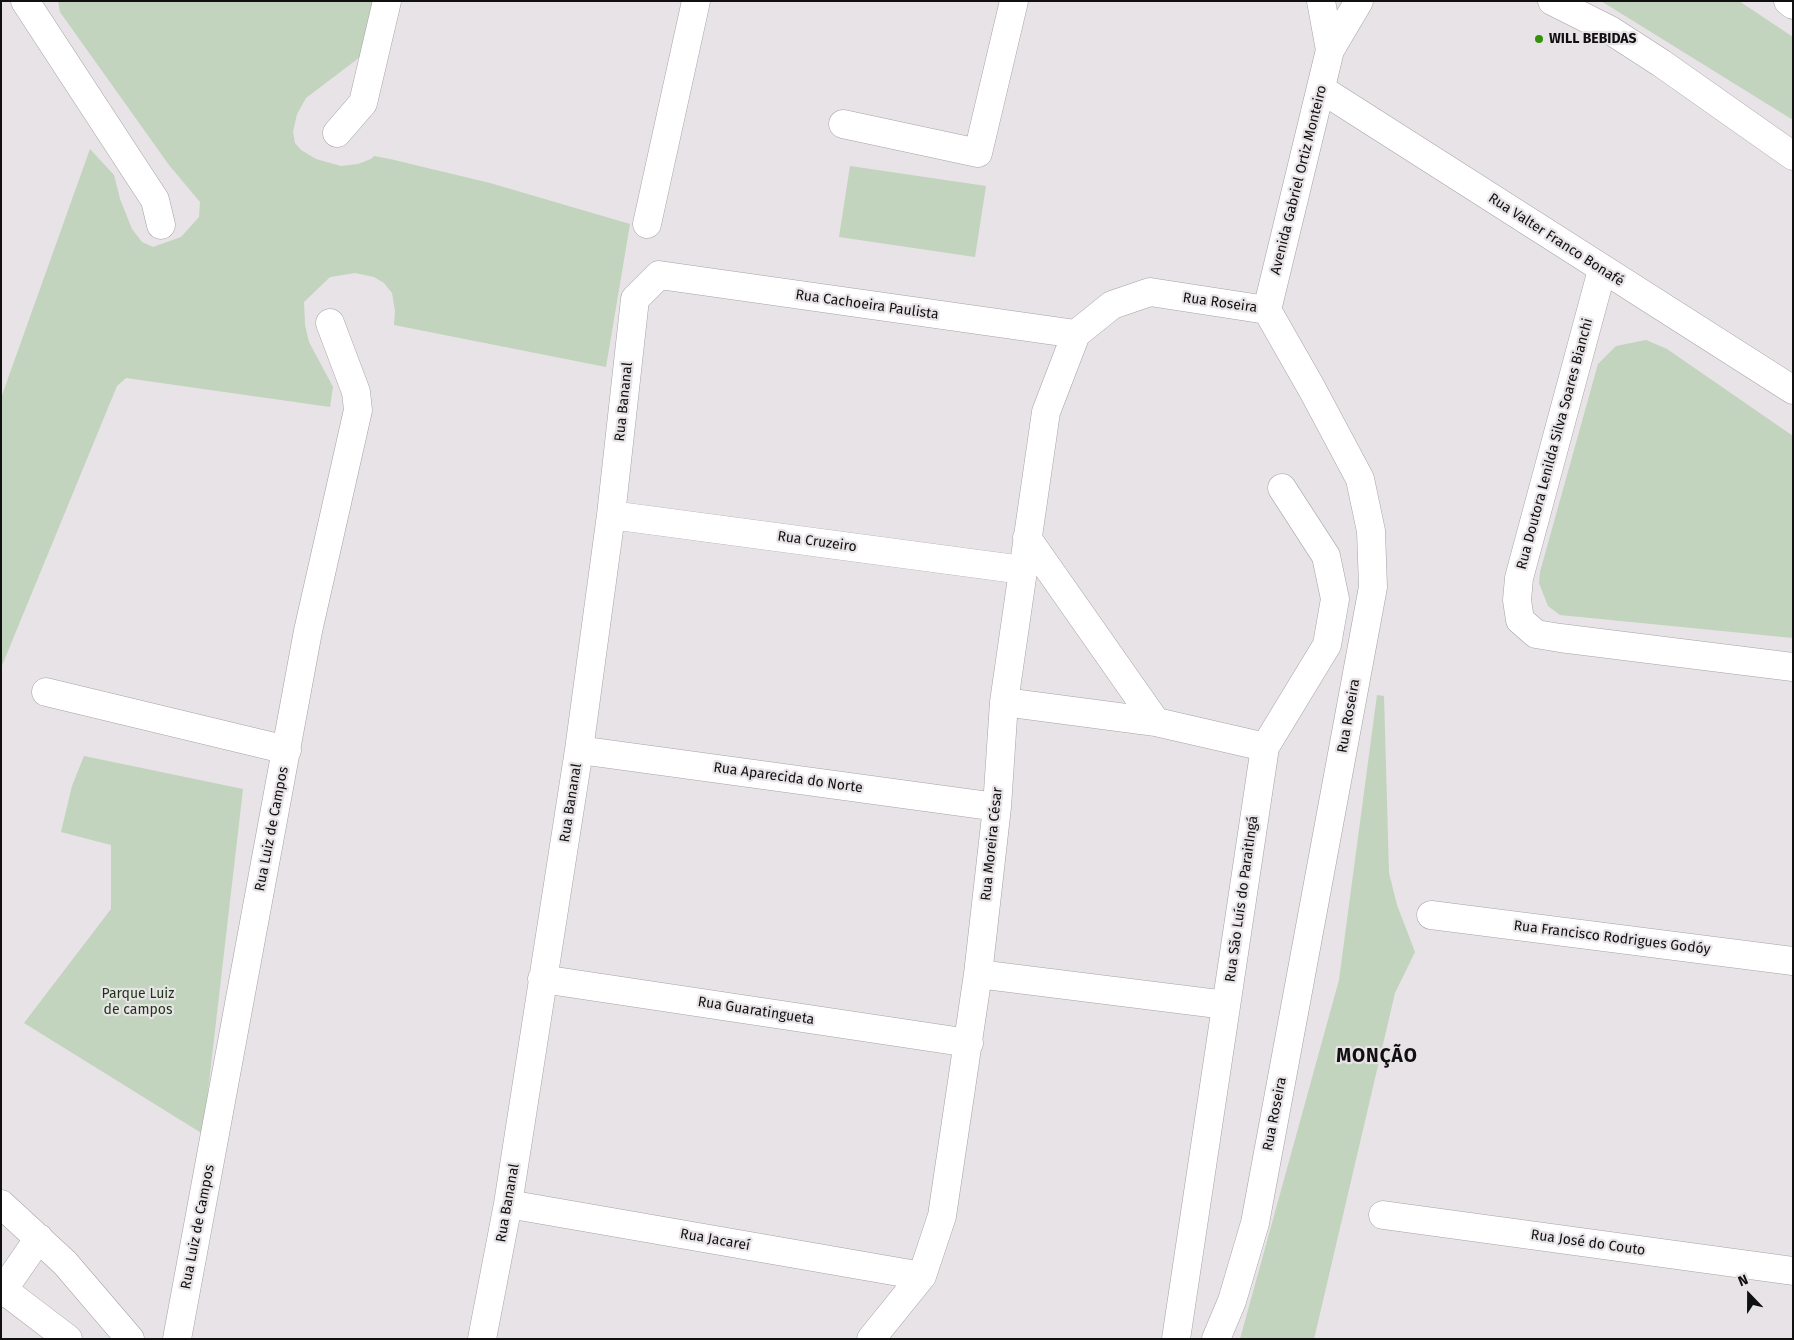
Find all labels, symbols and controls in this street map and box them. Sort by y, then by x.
place label: WILL BEBIDAS [1549,31,1637,47]
marker: WILL BEBIDAS [1533,33,1545,45]
street label: Avenida Gabriel Ortiz Monteiro [1267,84,1331,276]
street label: Rua Valter Franco Bonafé [1485,190,1627,290]
street label: Rua Cachoeira Paulista [794,287,940,323]
street label: Rua Roseira [1182,289,1258,317]
street label: Rua Doutora Lenilda Silva Soares Bianchi [1513,317,1597,571]
street label: Rua Bananal [611,362,637,442]
street label: Rua Cruzeiro [776,528,858,556]
street label: Rua Roseira [1334,678,1364,754]
street label: Rua Aparecida do Norte [712,759,864,797]
street label: Rua Bananal [556,762,586,844]
street label: Rua Luiz de Campos [252,765,292,893]
street label: Rua Moreira César [978,786,1006,902]
street label: Rua São Luís do ParaitIngá [1222,815,1262,983]
street label: Rua Francisco Rodrigues Godóy [1513,918,1711,958]
park label: Parque Luiz de campos [102,986,174,1019]
street label: Rua Guaratingueta [697,993,815,1029]
district label: MONÇÃO [1335,1046,1419,1068]
street label: Rua Roseira [1260,1076,1290,1152]
street label: Rua Bananal [493,1162,523,1244]
street label: Rua Luiz de Campos [178,1163,218,1291]
street label: Rua Jacareí [679,1226,751,1254]
street label: Rua José do Couto [1530,1227,1646,1259]
north arrow [1724,1270,1774,1320]
text: N [1736,1271,1751,1290]

